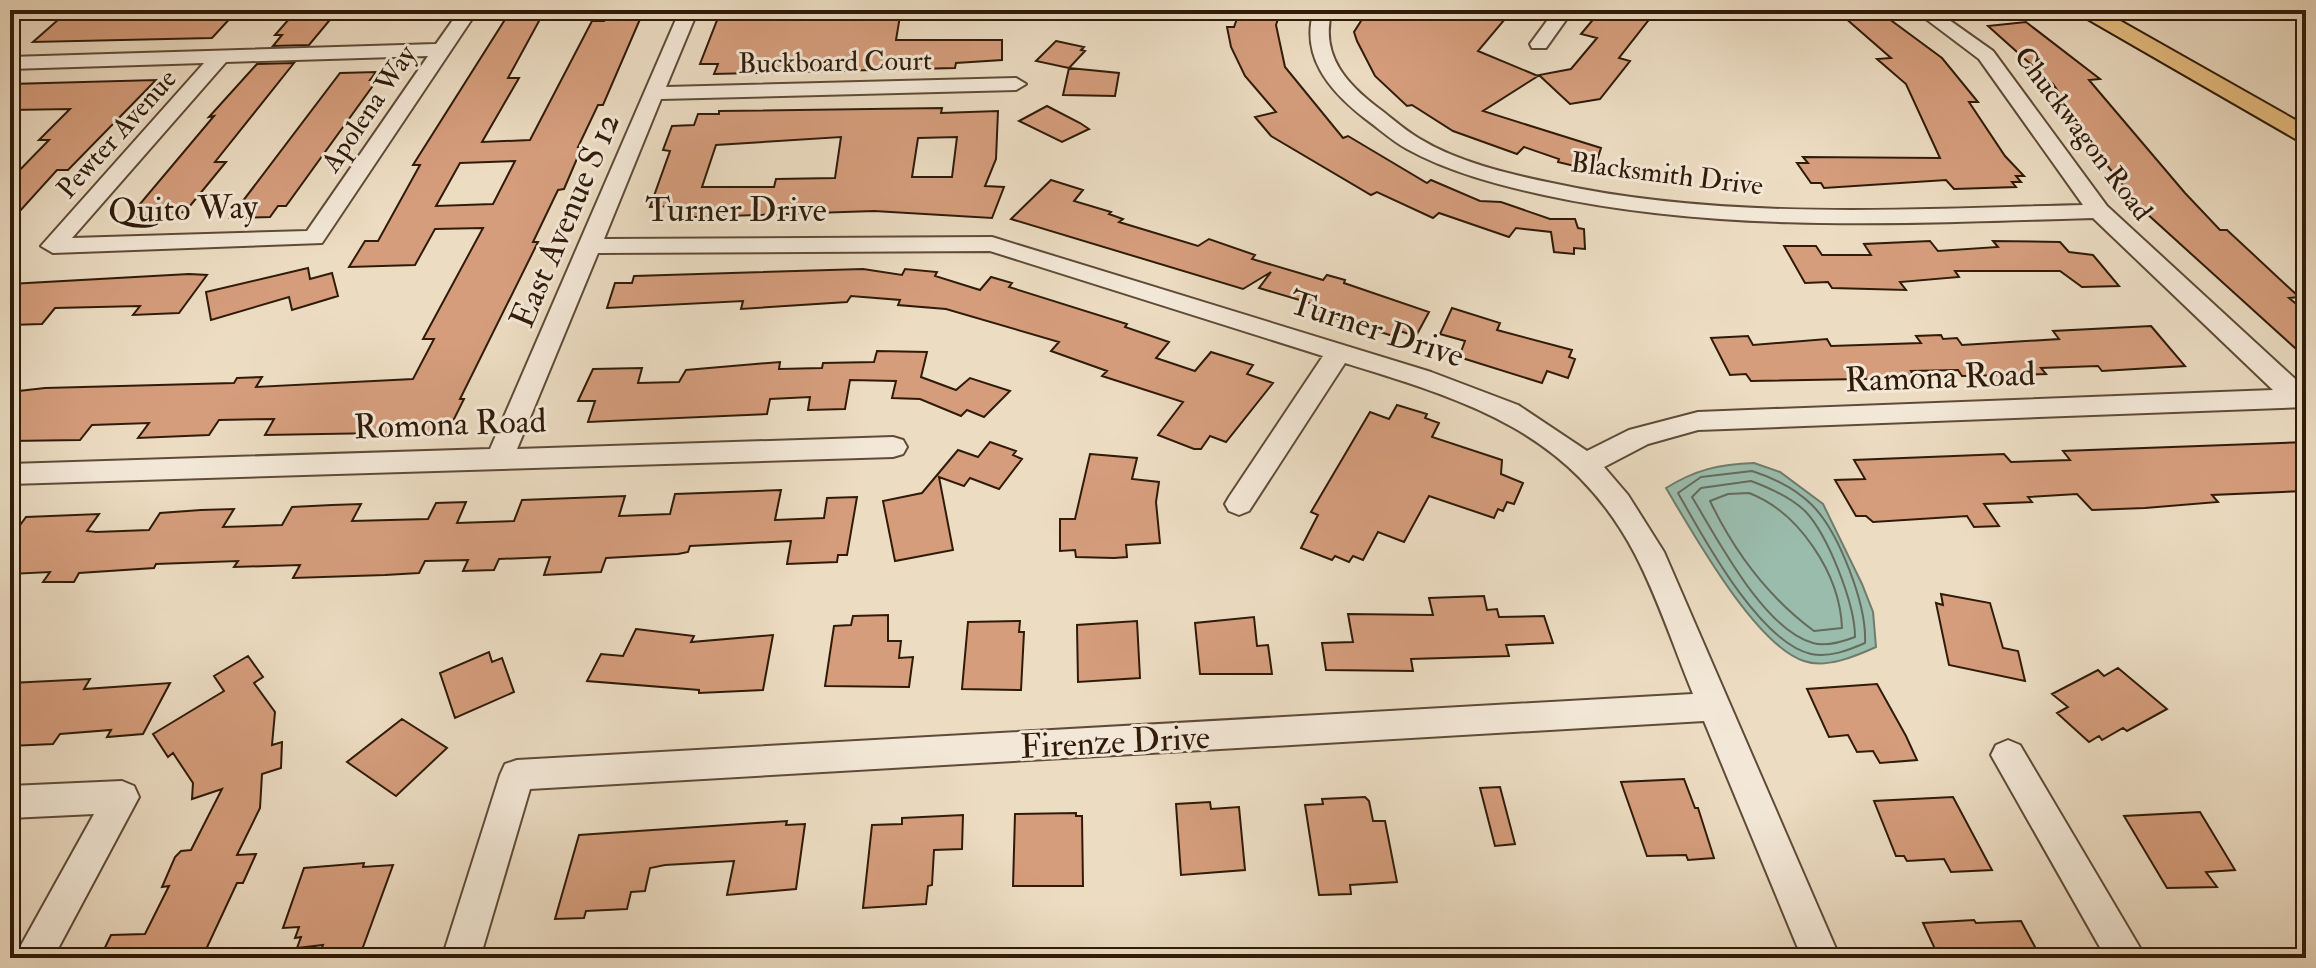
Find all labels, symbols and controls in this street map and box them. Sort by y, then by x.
street label: Apolena Way [313,38,425,180]
street label: Chuckwagon Road [2006,40,2160,228]
street label: Buckboard Court [738,43,932,82]
street label: Pewter Avenue [50,62,185,206]
street label: East Avenue S 12 [501,107,630,335]
street label: Blacksmith Drive [1569,145,1765,204]
street label: Quito Way [107,185,260,234]
street label: Turner Drive [645,189,827,232]
street label: Turner Drive [1284,281,1469,378]
street label: Ramona Road [1844,353,2036,402]
street label: Romona Road [353,400,547,449]
street label: Firenze Drive [1019,716,1211,769]

